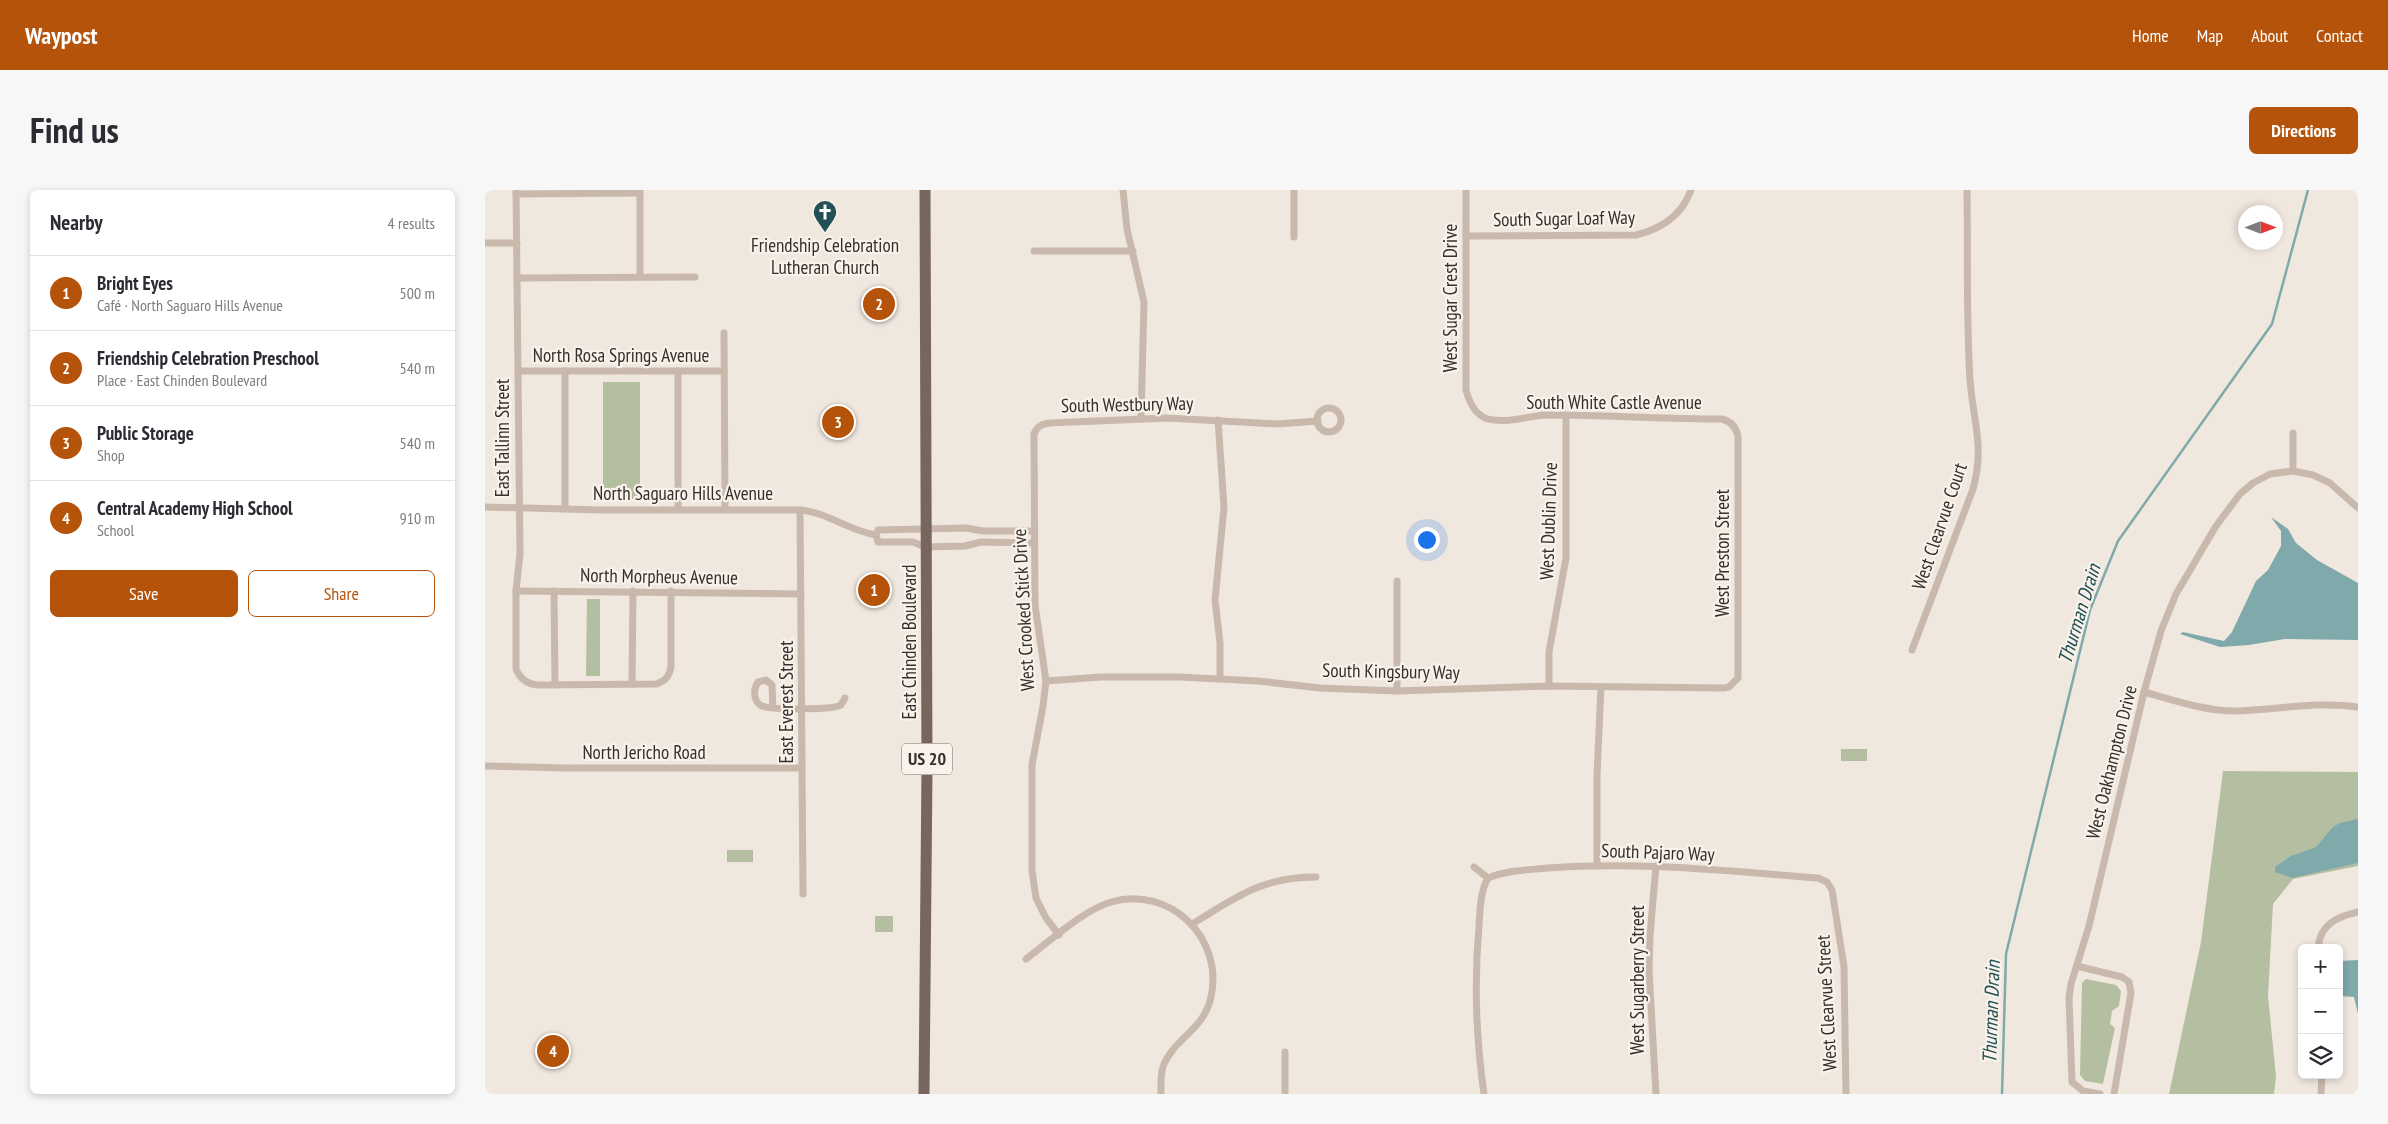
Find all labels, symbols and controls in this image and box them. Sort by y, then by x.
text: Waypost [25,20,98,51]
text: Home [2132,24,2169,47]
text: Map [2197,24,2223,47]
text: About [2251,24,2288,47]
text: Contact [2316,24,2363,47]
text: Find us [30,107,119,153]
button: Directions [2249,107,2358,154]
church icon: Friendship Celebration Lutheran Church [812,199,838,233]
street label: South Sugar Loaf Way [1493,205,1636,231]
north arrow [2238,205,2283,250]
text: Nearby [50,209,103,236]
text: 4 results [388,213,435,233]
street label: West Sugar Crest Drive [1438,223,1462,372]
place label: Friendship Celebration Lutheran Church [751,233,899,279]
text: Bright Eyes [97,271,173,295]
text: 1 [62,283,70,303]
text: 500 m [400,283,435,303]
pin: 2 [863,285,895,323]
text: Café · North Saguaro Hills Avenue [97,295,283,315]
street label: North Rosa Springs Avenue [533,343,709,367]
text: Friendship Celebration Preschool [97,346,319,370]
text: 2 [62,358,70,378]
text: 540 m [400,358,435,378]
text: Place · East Chinden Boulevard [97,370,267,390]
street label: East Tallinn Street [490,378,514,497]
street label: South White Castle Avenue [1526,390,1702,414]
street label: South Westbury Way [1061,391,1194,417]
pin: 3 [822,403,854,441]
text: Public Storage [97,421,194,445]
text: 3 [62,433,70,453]
text: 540 m [400,433,435,453]
text: Shop [97,445,125,465]
street label: West Clearvue Court [1906,459,1972,593]
street label: West Dublin Drive [1534,462,1562,580]
street label: North Saguaro Hills Avenue [593,481,773,505]
street label: West Preston Street [1710,488,1734,617]
text: Central Academy High School [97,496,293,520]
text: 4 [62,508,70,528]
text: 910 m [400,508,435,528]
text: School [97,520,134,540]
your location [1414,527,1440,553]
street label: West Crooked Stick Drive [1007,528,1039,692]
water label: Thurman Drain [2052,560,2107,667]
street label: North Morpheus Avenue [580,563,738,589]
street label: East Chinden Boulevard [897,564,921,720]
button: Save [50,570,238,617]
button: Share [248,570,435,617]
pin: 1 [858,571,890,609]
street label: East Everest Street [774,640,798,763]
street label: South Kingsbury Way [1322,658,1461,684]
street label: West Oakhampton Drive [2080,682,2142,841]
street label: North Jericho Road [582,740,706,764]
road number: US 20 [902,744,952,774]
street label: South Pajaro Way [1601,838,1716,866]
street label: West Sugarberry Street [1625,905,1649,1055]
street label: West Clearvue Street [1810,934,1842,1072]
map controls [2298,944,2343,1079]
button: + [2298,944,2343,989]
water label: Thurman Drain [1976,959,2006,1064]
button: − [2298,989,2343,1034]
pin: 4 [537,1032,569,1070]
button: layers [2298,1034,2343,1079]

